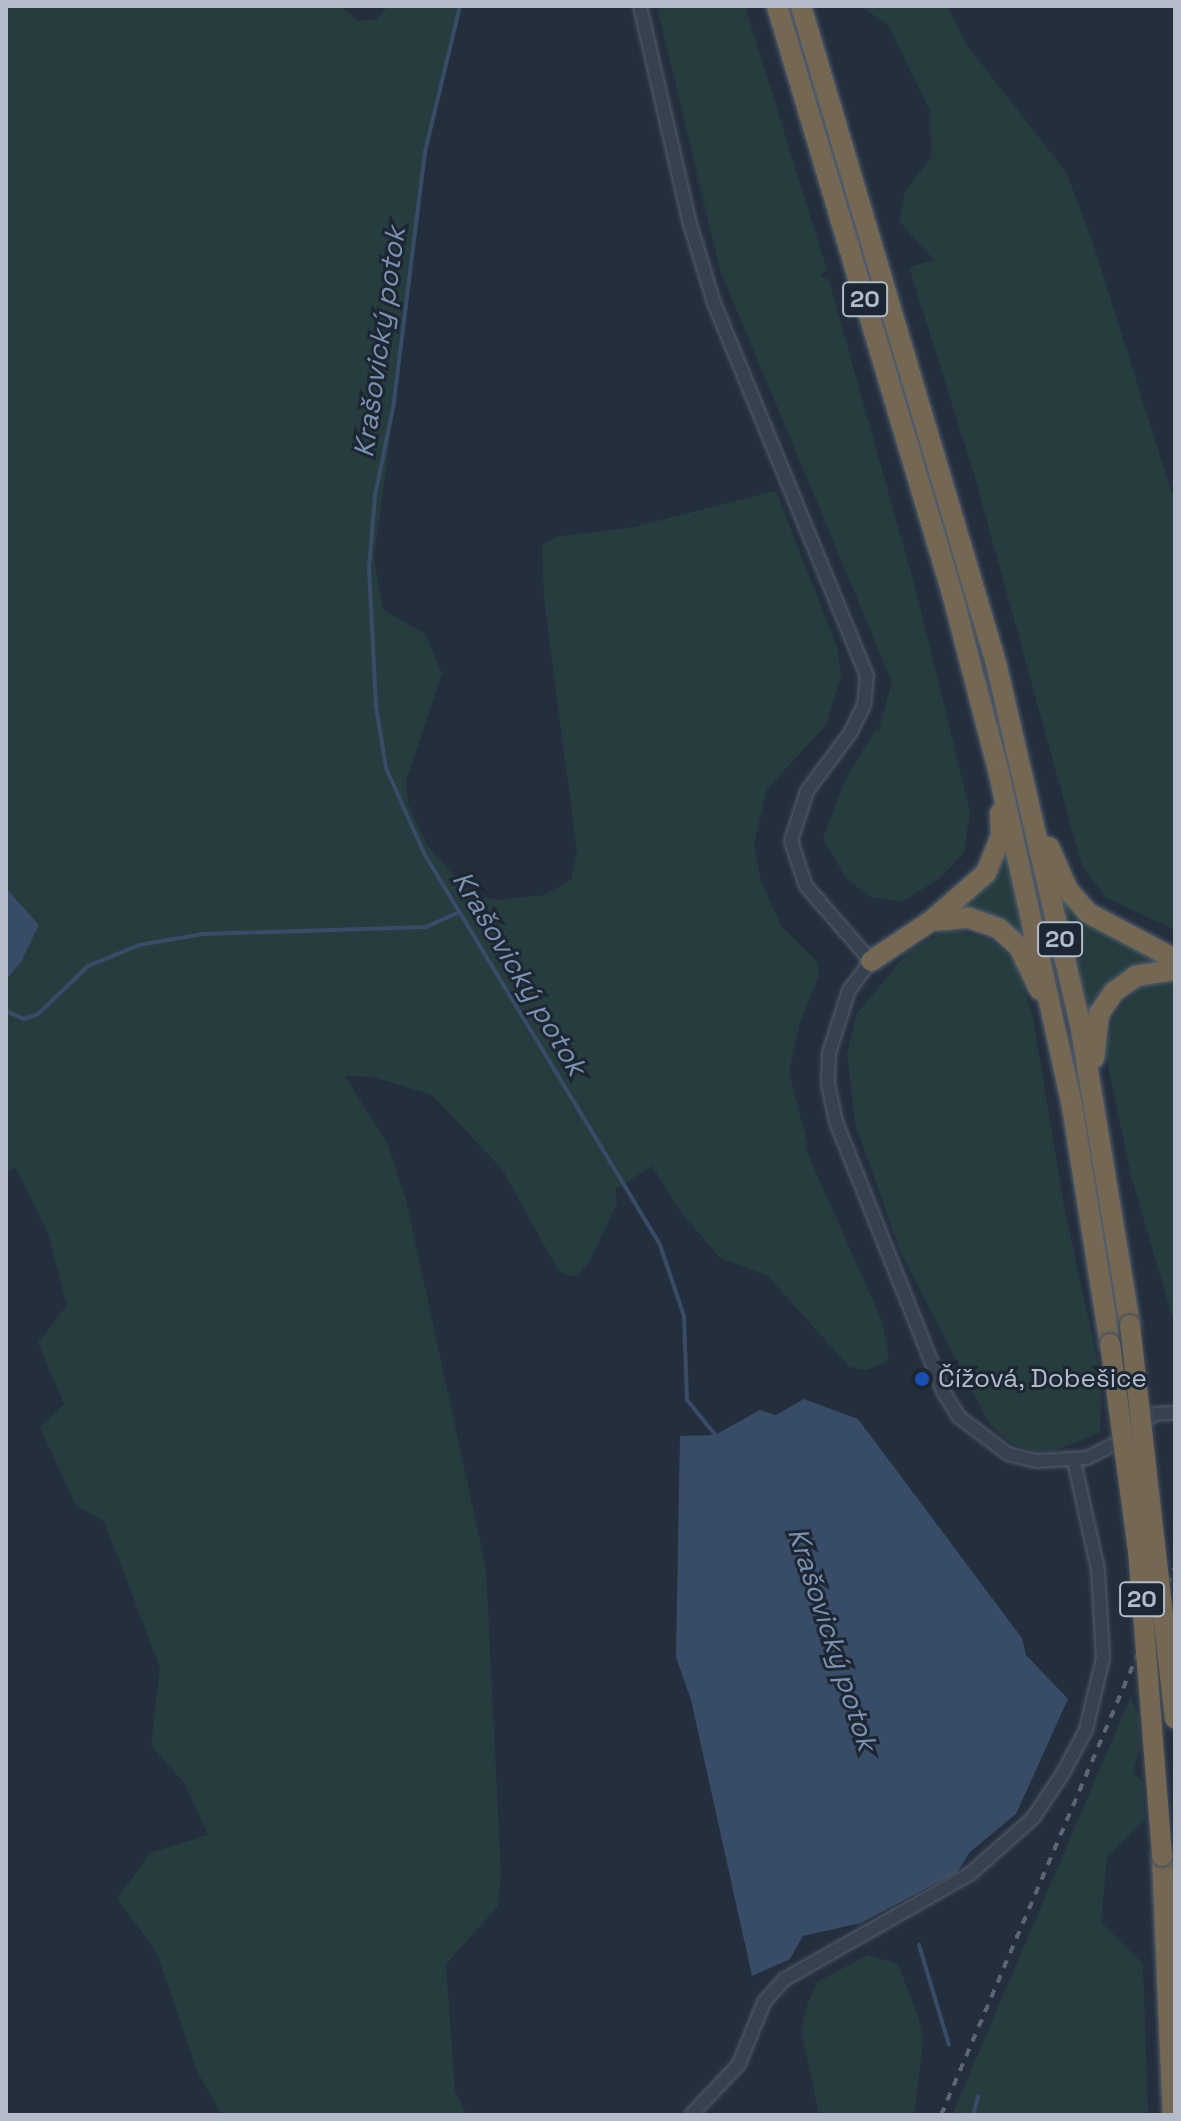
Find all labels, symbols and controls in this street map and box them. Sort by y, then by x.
water label: Krašovický potok [346,225,412,459]
road number: 20 [841,279,889,319]
water label: Krašovický potok [446,865,594,1081]
road number: 20 [1036,919,1084,959]
place label: Čížová, Dobešice [938,1363,1148,1395]
marker: Čížová, Dobešice [913,1370,931,1388]
water label: Krašovický potok [781,1523,885,1755]
road number: 20 [1118,1579,1166,1619]

